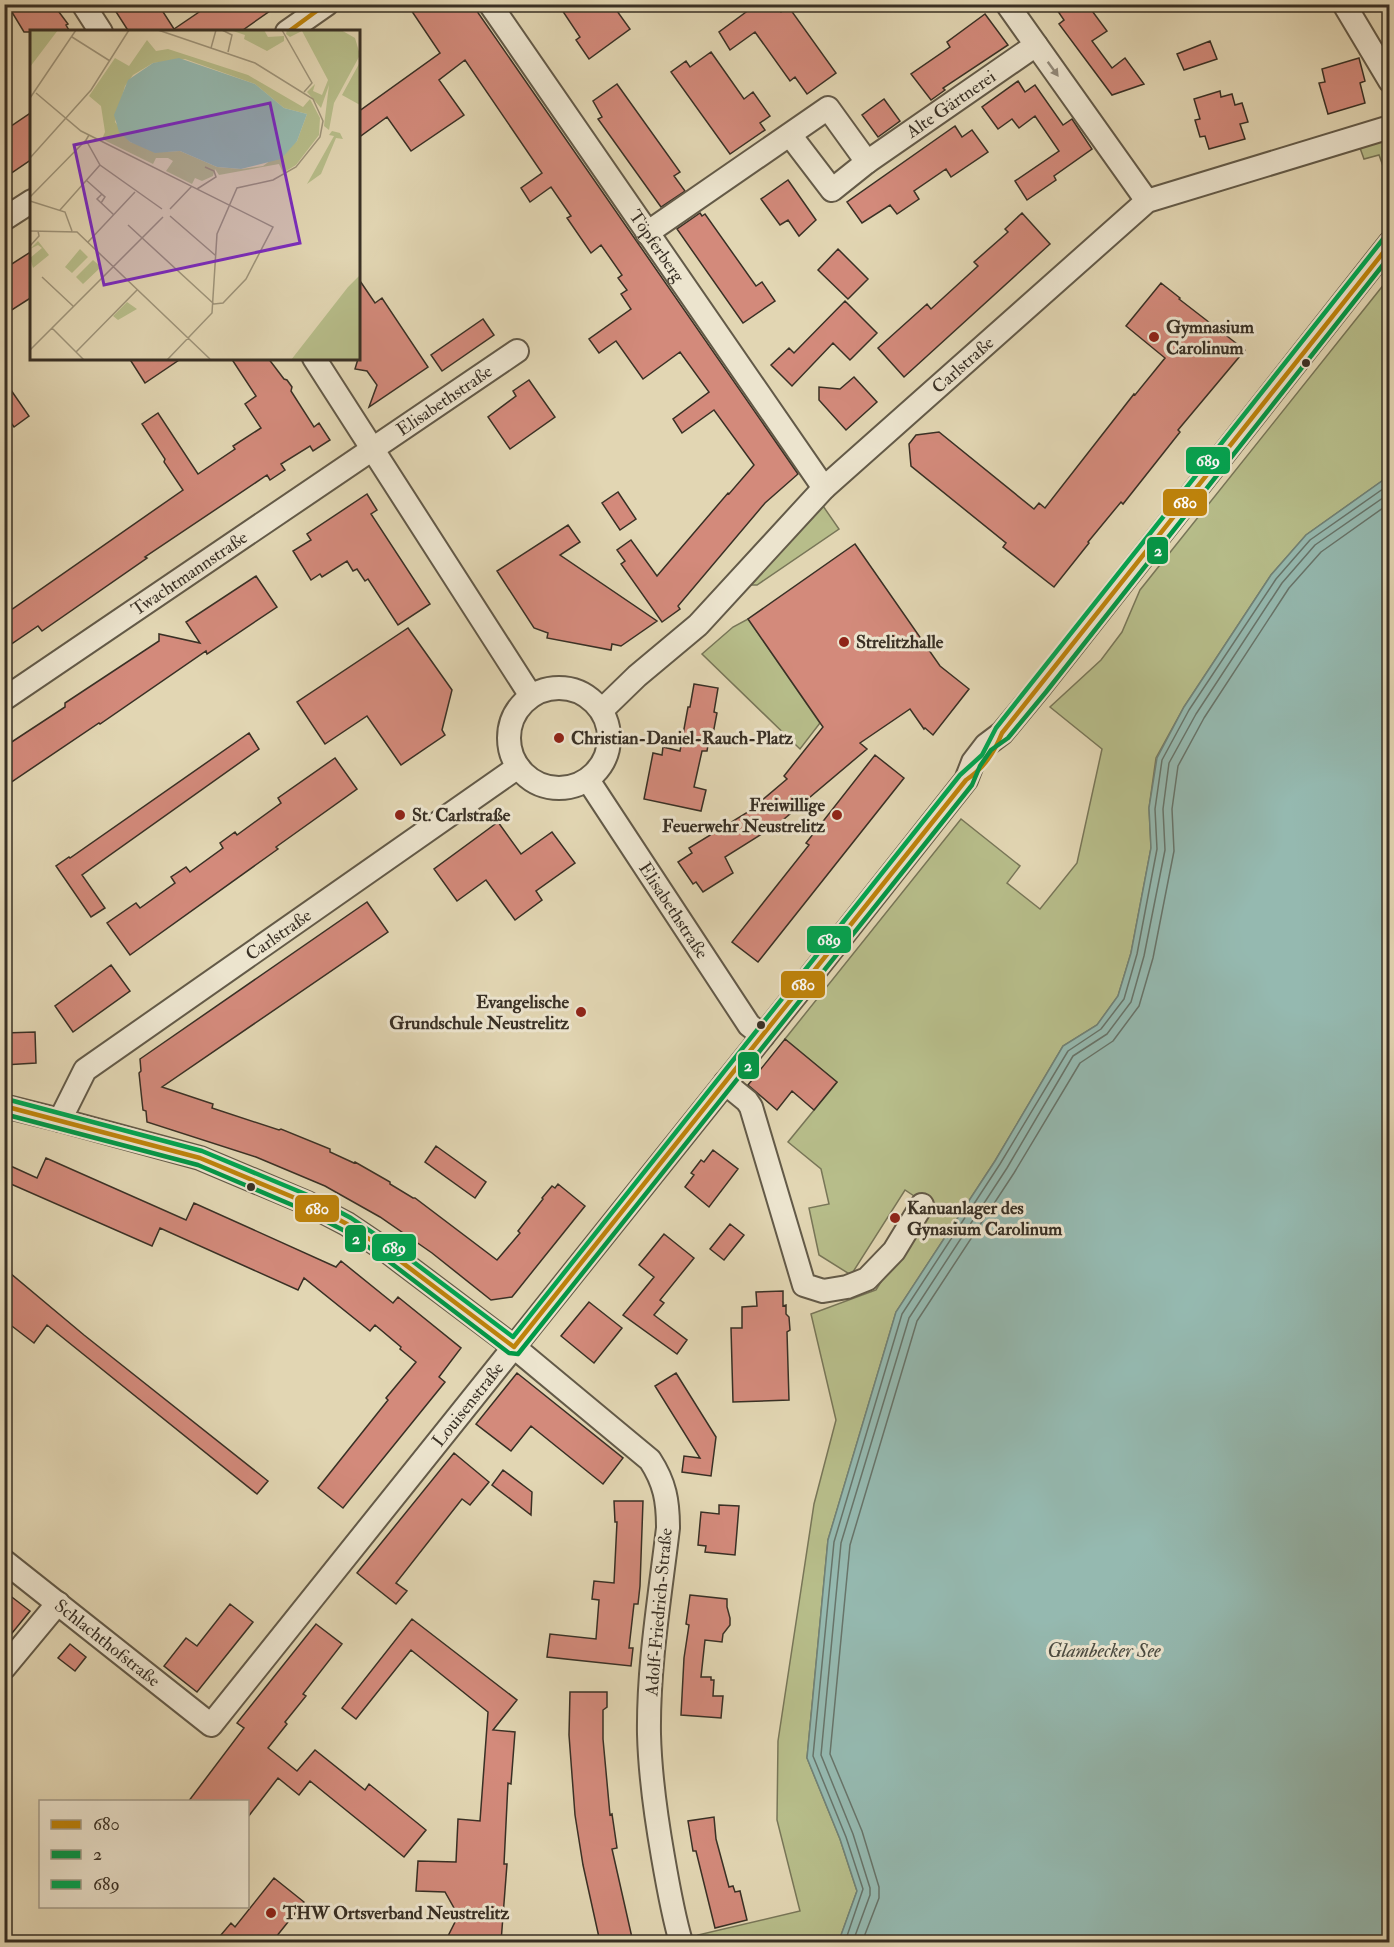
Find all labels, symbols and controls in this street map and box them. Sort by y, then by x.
inset map [30,30,360,360]
one-way arrow [1047,61,1059,77]
street label: Alte Gärtnerei [901,65,1000,144]
street label: Töpferberg [624,205,691,287]
place label: Gymnasium Carolinum [1166,316,1255,360]
marker: Gymnasium Carolinum [1147,330,1161,344]
street label: Carlstraße [927,331,999,398]
unlabelled marker [1300,357,1312,369]
street label: Elisabethstraße [392,359,497,441]
line badge: 689 [1185,446,1231,475]
text: 689 [1196,451,1220,471]
line badge: 680 [1162,488,1208,517]
text: 680 [1173,493,1197,513]
street label: Twachtmannstraße [127,525,252,621]
line badge: 2 [1146,536,1169,565]
text: 2 [1154,541,1162,561]
place label: Strelitzhalle [856,631,944,654]
marker: Strelitzhalle [837,635,851,649]
place label: Christian-Daniel-Rauch-Platz [571,727,793,750]
marker: Christian-Daniel-Rauch-Platz [552,731,566,745]
place label: Freiwillige Feuerwehr Neustrelitz [662,794,825,838]
place label: St. Carlstraße [412,804,511,827]
marker: St. Carlstraße [393,808,407,822]
marker: Freiwillige Feuerwehr Neustrelitz [830,808,844,822]
street label: Elisabethstraße [634,858,714,963]
street label: Carlstraße [241,903,316,966]
line badge: 689 [806,925,852,954]
text: 689 [817,930,841,950]
line badge: 680 [780,970,826,999]
text: 680 [791,975,815,995]
place label: Evangelische Grundschule Neustrelitz [389,991,569,1035]
marker: Evangelische Grundschule Neustrelitz [574,1005,588,1019]
unlabelled marker [755,1019,767,1031]
line badge: 2 [737,1051,760,1080]
text: 2 [744,1056,752,1076]
unlabelled marker [245,1181,257,1193]
line badge: 680 [294,1194,340,1223]
place label: Kanuanlager des Gynasium Carolinum [907,1197,1063,1241]
text: 680 [305,1199,329,1219]
marker: Kanuanlager des Gynasium Carolinum [888,1211,902,1225]
line badge: 2 [344,1224,367,1253]
text: 2 [352,1229,360,1249]
line badge: 689 [371,1233,417,1262]
text: 689 [382,1238,406,1258]
street label: Louisenstraße [427,1357,509,1451]
street label: Adolf-Friedrich-Straße [640,1527,678,1698]
street label: Schlachthofstraße [50,1594,165,1692]
water label: Glambecker See [1047,1638,1161,1663]
legend [39,1800,249,1908]
text: 680 [93,1813,120,1836]
text: 2 [93,1843,102,1866]
text: 689 [93,1873,120,1896]
place label: THW Ortsverband Neustrelitz [282,1902,509,1925]
marker: THW Ortsverband Neustrelitz [264,1906,278,1920]

